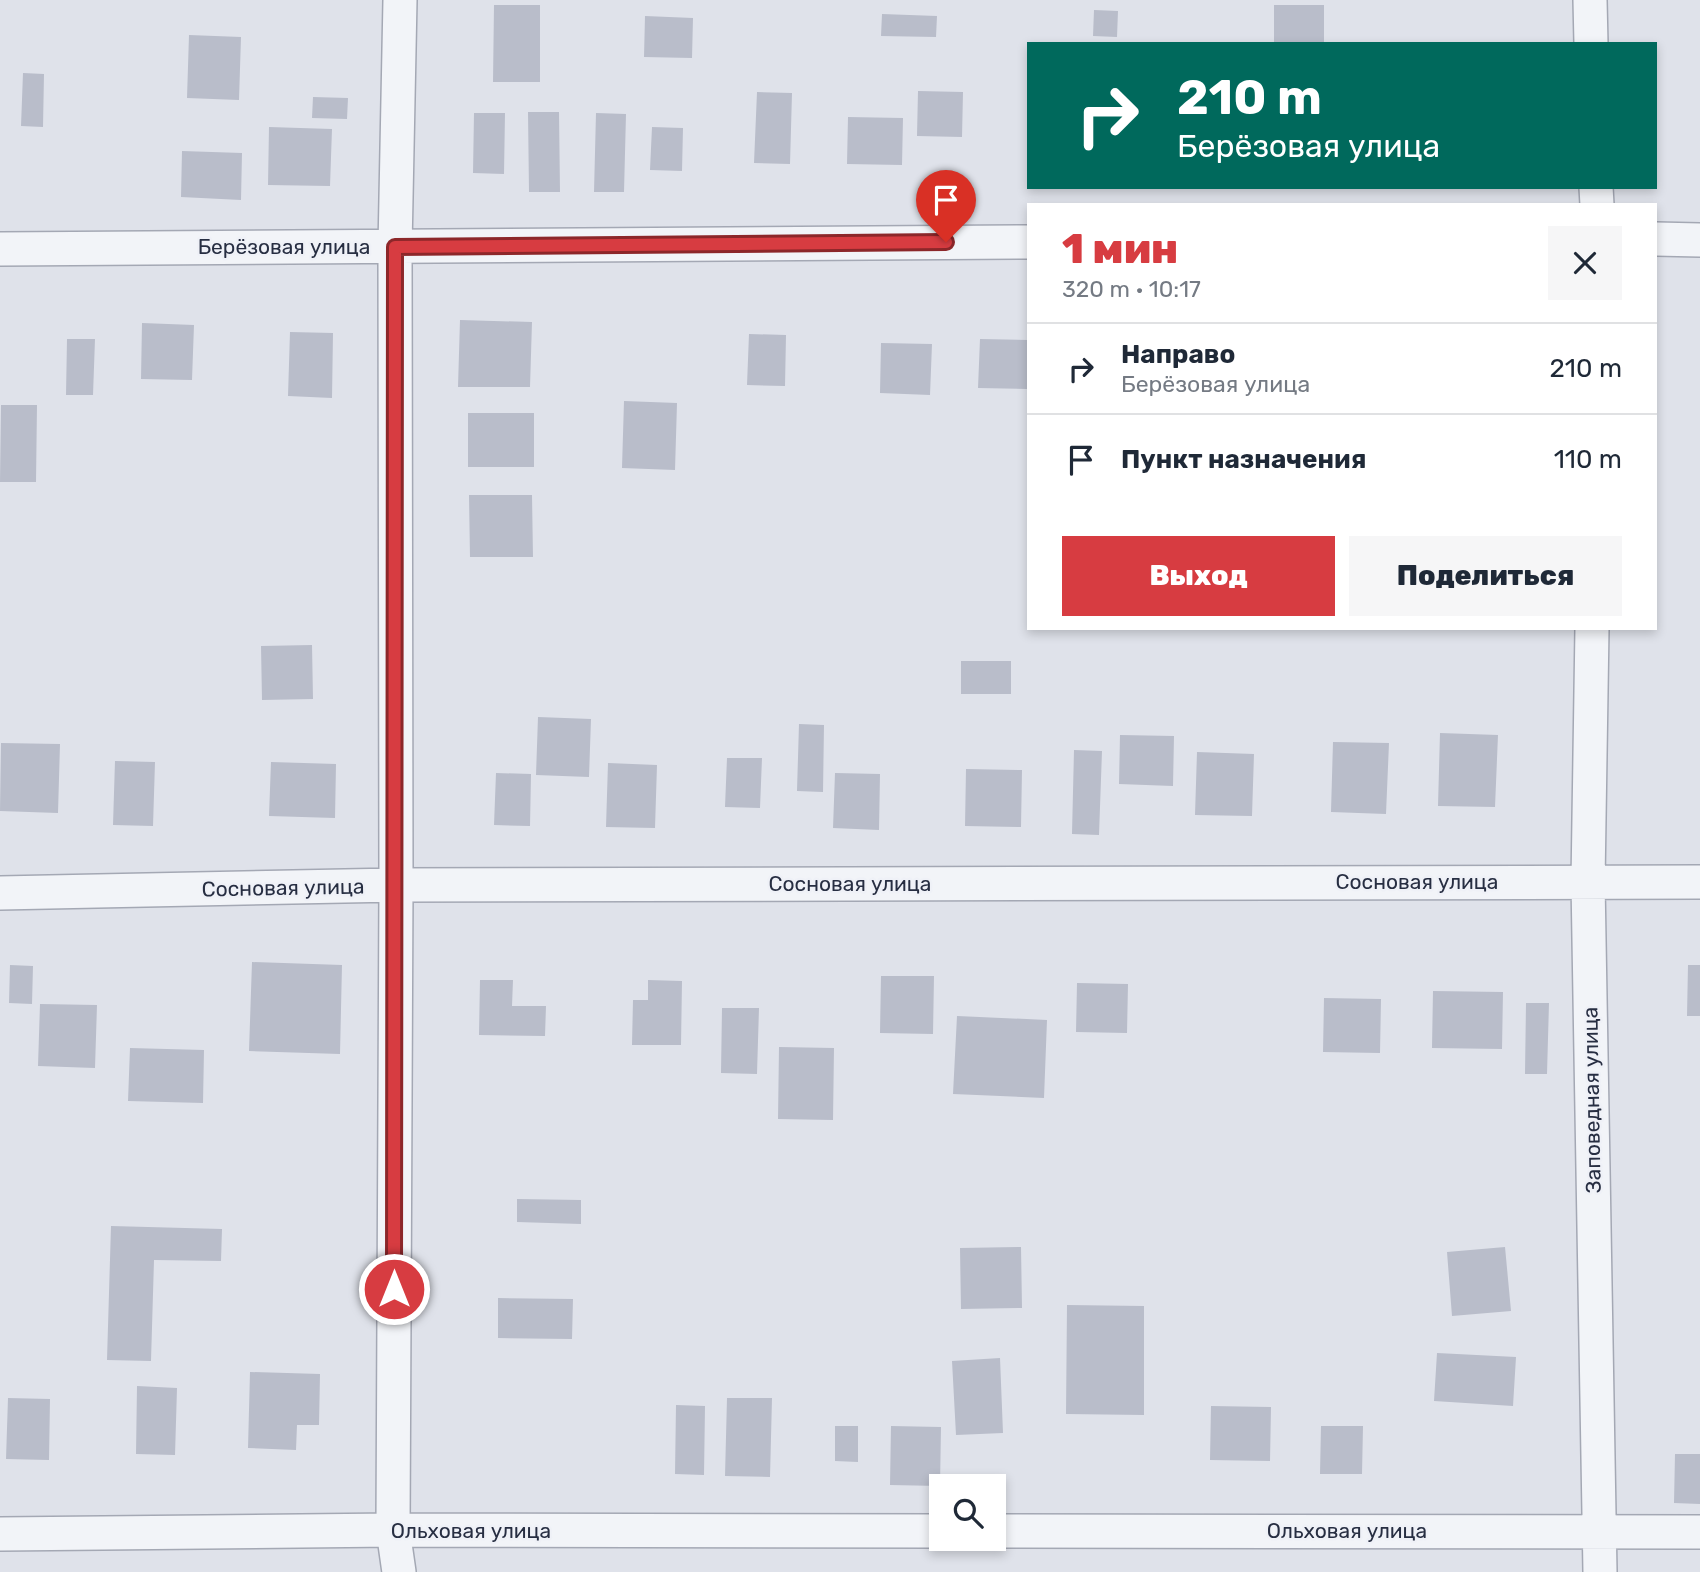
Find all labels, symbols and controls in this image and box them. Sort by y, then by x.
text: 210 m [1177,68,1322,126]
icon: right [1062,70,1153,161]
text: Берёзовая улица [1177,127,1440,165]
pin [916,170,976,242]
icon: arrive [927,181,965,219]
text: 1 мин [1062,224,1178,274]
button: close [1548,226,1622,300]
street label: Берёзовая улица [198,234,370,259]
text: 320 m · 10:17 [1062,275,1201,303]
text: Направо [1121,339,1235,370]
icon: right [1062,350,1100,388]
text: 210 m [1550,353,1622,384]
text: Берёзовая улица [1121,370,1310,398]
icon: arrive [1062,441,1100,479]
text: Пункт назначения [1121,444,1366,475]
text: 110 m [1554,444,1622,475]
button: Выход [1062,536,1335,616]
button: Поделиться [1349,536,1622,616]
street label: Сосновая улица [1336,869,1498,894]
street label: Сосновая улица [769,871,931,896]
street label: Сосновая улица [201,874,365,901]
street label: Заповедная улица [1577,1006,1606,1194]
position arrow [357,1252,431,1326]
map controls [929,1474,1006,1551]
button: search [929,1474,1006,1551]
street label: Ольховая улица [391,1518,551,1543]
street label: Ольховая улица [1267,1518,1427,1543]

